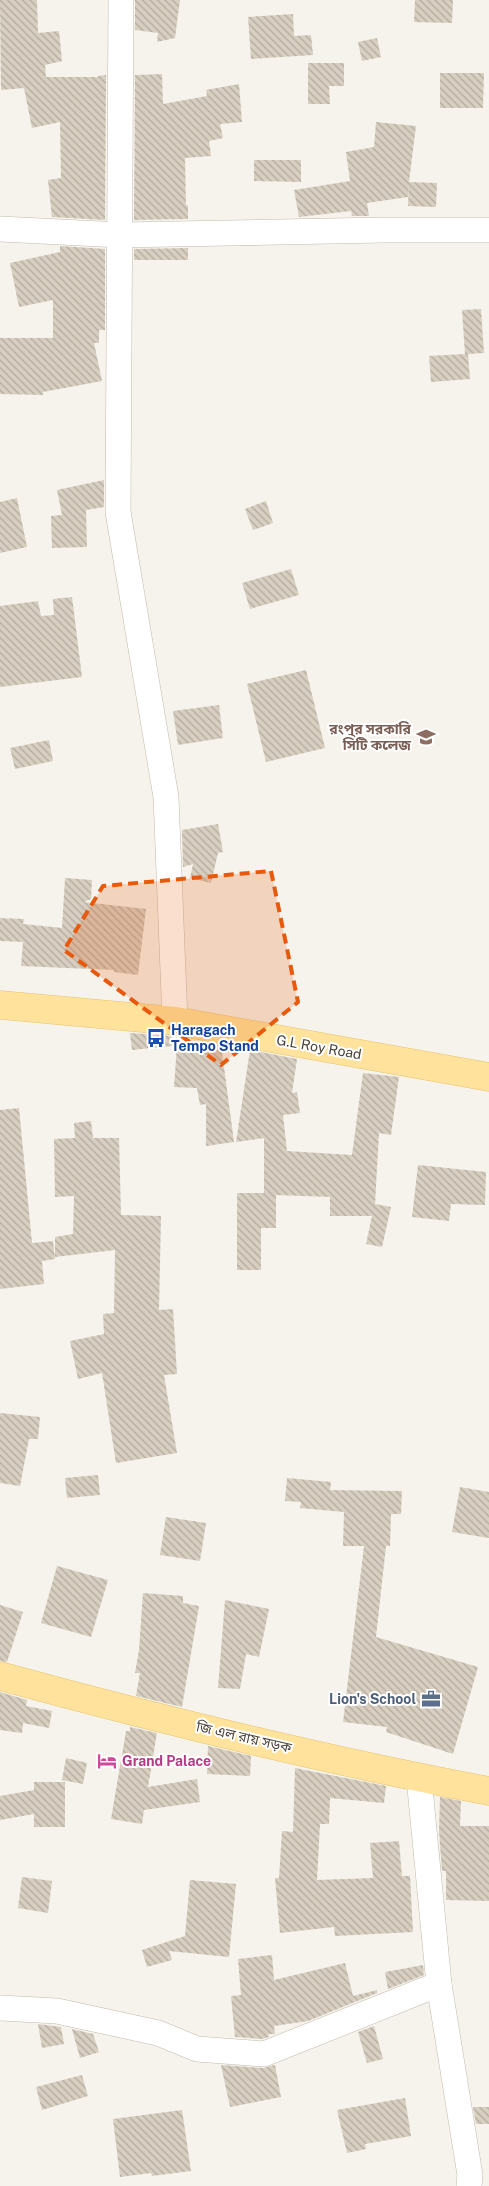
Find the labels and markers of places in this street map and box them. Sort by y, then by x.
place label: রংপুর সরকারি সিটি কলেজ [328,721,412,753]
school or university icon: রংপুর সরকারি সিটি কলেজ [415,726,437,748]
place label: Haragach Tempo Stand [171,1022,259,1054]
bus stop icon: Haragach Tempo Stand [145,1027,167,1049]
office icon: Lion's School [420,1688,442,1710]
place label: Lion's School [329,1691,416,1707]
hotel icon: Grand Palace [96,1750,118,1772]
place label: Grand Palace [122,1753,211,1769]

